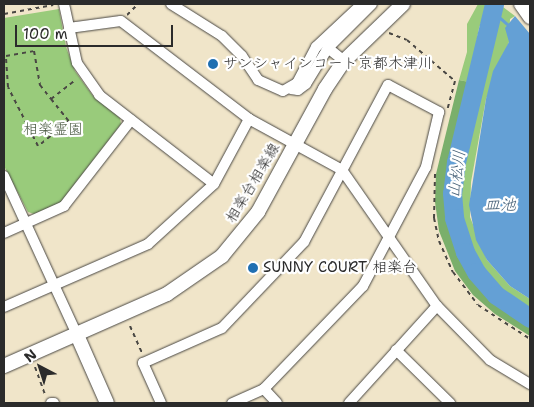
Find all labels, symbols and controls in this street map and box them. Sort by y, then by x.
scale bar [18,15,175,47]
text: 100 m [23,24,68,44]
place label: サンシャインコート京都木津川 [223,55,433,73]
marker: サンシャインコート京都木津川 [207,58,219,70]
park label: 相楽霊園 [23,121,83,139]
street label: 相楽台相楽線 [222,140,284,226]
water label: 山松川 [445,149,469,199]
water label: 皿池 [484,195,516,215]
place label: SUNNY COURT 相楽台 [263,259,417,277]
marker: SUNNY COURT 相楽台 [247,262,259,274]
north arrow [15,342,65,392]
text: N [20,345,40,366]

